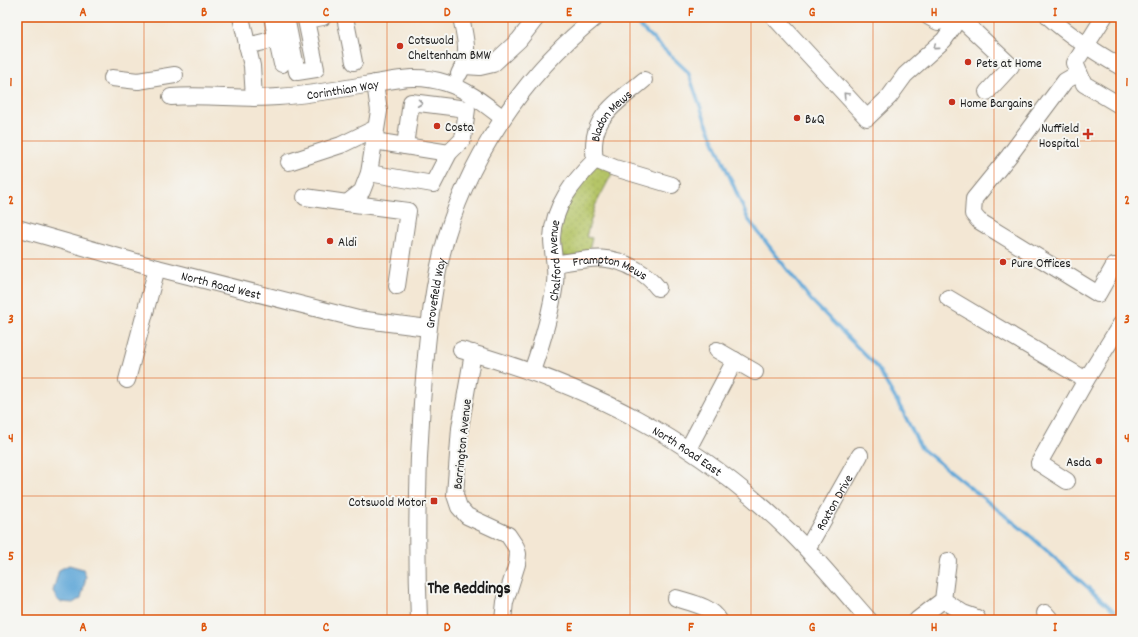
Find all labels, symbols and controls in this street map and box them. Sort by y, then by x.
text: A [79,4,87,23]
text: B [201,4,207,23]
text: C [323,4,330,23]
text: D [444,4,451,23]
text: E [566,4,573,23]
text: F [688,4,694,23]
text: G [809,4,816,23]
text: H [931,4,938,23]
text: I [1053,4,1058,23]
place label: Cotswold Cheltenham BMW [408,32,491,66]
marker: Cotswold Cheltenham BMW [395,41,405,51]
one-way arrow [933,43,941,50]
place label: Pets at Home [976,55,1042,74]
marker: Pets at Home [963,57,973,67]
text: 1 [10,74,13,93]
text: 1 [1126,74,1129,93]
street label: Corinthian Way [306,76,381,106]
street label: Bladon Mews [587,86,637,143]
one-way arrow [843,92,851,100]
place label: Home Bargains [960,95,1033,114]
marker: Home Bargains [947,97,957,107]
one-way arrow [417,99,423,108]
place label: B&Q [805,111,825,130]
marker: B&Q [792,113,802,123]
place label: Costa [445,119,474,138]
place label: Nuffield Hospital [1039,120,1079,154]
marker: Costa [432,121,442,131]
marker: Nuffield Hospital [1082,128,1094,140]
text: 2 [8,192,14,211]
text: 2 [1124,192,1130,211]
street label: Chalford Avenue [545,218,568,303]
place label: Aldi [338,234,357,253]
marker: Aldi [325,236,335,246]
street label: Frampton Mews [571,251,651,286]
place label: Pure Offices [1011,255,1071,274]
street label: Grovefield Way [422,256,453,329]
marker: Pure Offices [998,257,1008,267]
street label: North Road West [179,268,263,306]
text: 3 [8,311,14,330]
text: 3 [1124,311,1130,330]
street label: Barrington Avenue [449,398,478,491]
street label: North Road East [648,422,725,482]
text: 4 [8,430,14,449]
text: 4 [1124,430,1130,449]
place label: Asda [1066,454,1092,473]
marker: Asda [1094,456,1104,466]
street label: Roxton Drive [812,471,859,535]
place label: Cotswold Motor [348,494,426,513]
marker: Cotswold Motor [429,496,439,506]
text: 5 [8,548,14,567]
text: 5 [1124,548,1130,567]
district label: The Reddings [427,578,511,602]
text: A [79,619,87,637]
text: B [201,619,207,637]
text: C [323,619,330,637]
text: D [444,619,451,637]
text: E [566,619,573,637]
text: F [688,619,694,637]
text: G [809,619,816,637]
text: H [931,619,938,637]
text: I [1053,619,1058,637]

